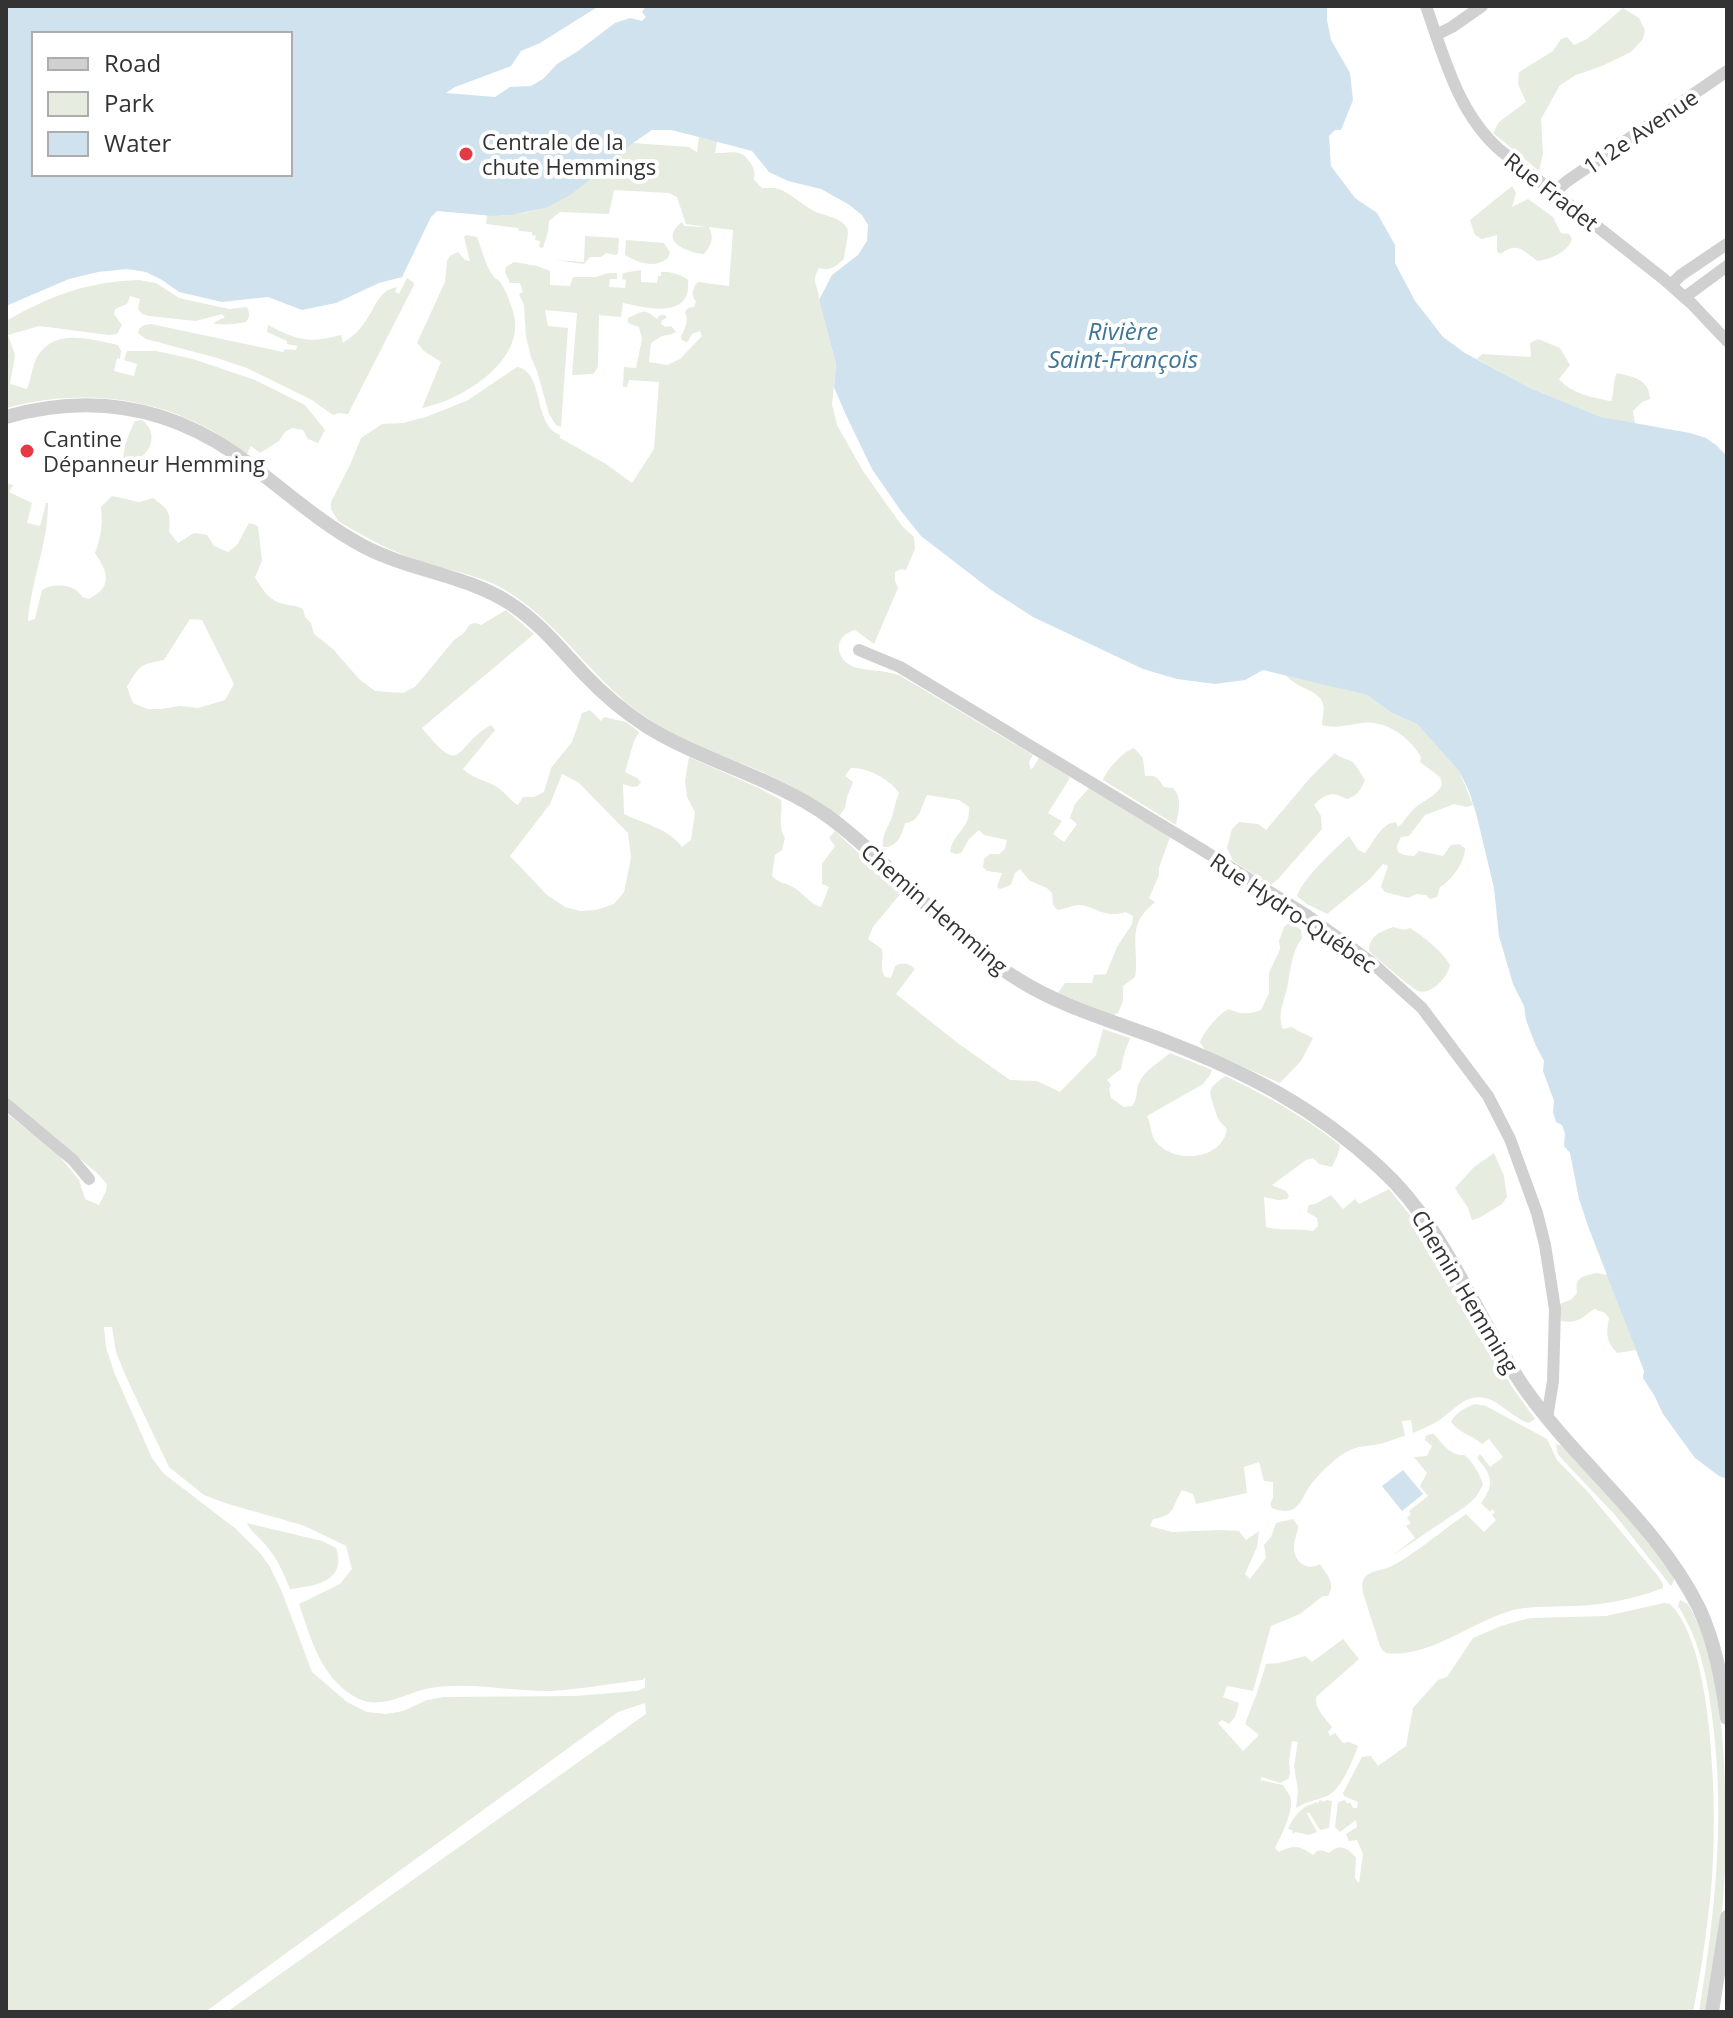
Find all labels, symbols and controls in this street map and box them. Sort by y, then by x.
legend [32,32,292,176]
text: Road [104,46,161,79]
street label: 112e Avenue [1577,82,1703,180]
text: Park [104,86,155,119]
text: Water [104,126,172,159]
place label: Centrale de la chute Hemmings [482,126,656,181]
marker: Centrale de la chute Hemmings [457,145,475,163]
street label: Rue Fradet [1499,145,1605,237]
water label: Rivière Saint-François [1048,314,1198,375]
place label: Cantine Dépanneur Hemming [43,423,265,478]
marker: Cantine Dépanneur Hemming [18,442,36,460]
street label: Chemin Hemming [855,836,1015,980]
street label: Rue Hydro-Québec [1205,845,1383,979]
street label: Chemin Hemming [1405,1204,1527,1378]

